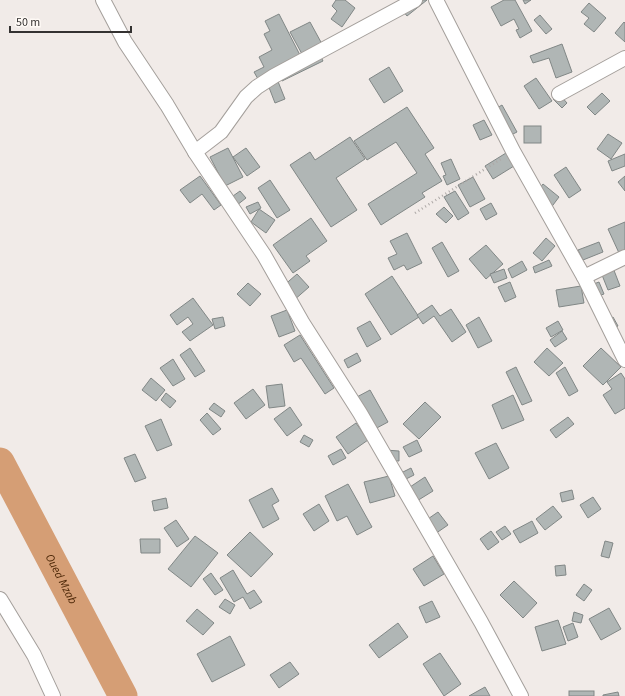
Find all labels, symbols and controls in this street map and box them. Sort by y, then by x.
scale bar [10,8,131,34]
text: 50 m [16,14,40,31]
water label: Oued Mzab [41,551,81,607]

